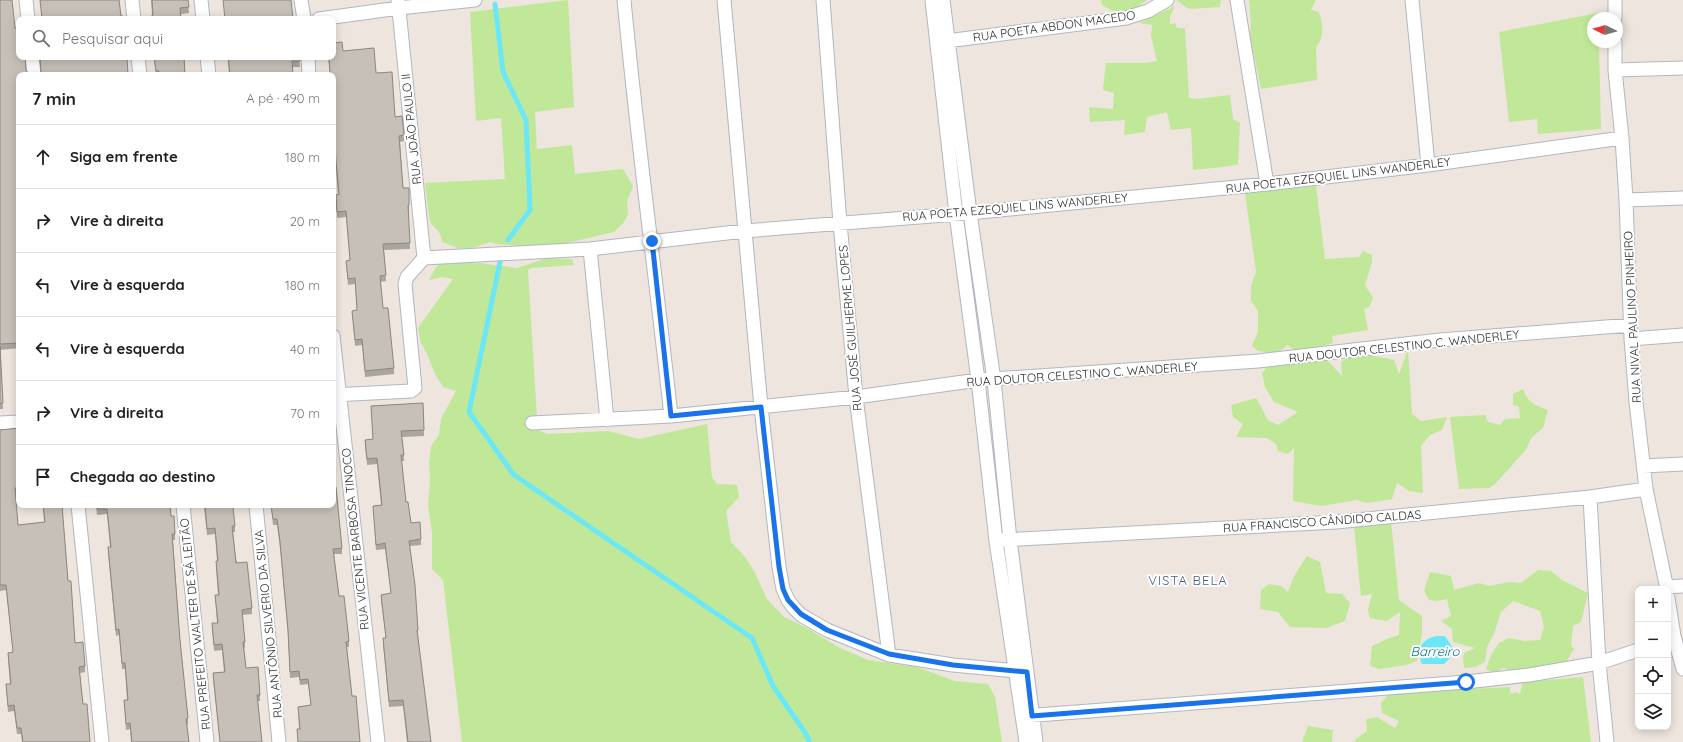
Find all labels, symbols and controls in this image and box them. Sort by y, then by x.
street label: RUA POETA ABDON MACEDO [972,7,1136,45]
north arrow [1587,12,1623,48]
search box [16,16,336,60]
icon: search [30,27,52,49]
text: Pesquisar aqui [62,29,163,48]
street label: RUA JOÃO PAULO II [398,73,424,185]
text: 7 min [32,88,76,109]
text: A pé · 490 m [246,90,320,106]
icon: ahead [32,146,54,168]
text: Siga em frente [70,147,178,166]
text: 180 m [285,149,320,165]
street label: RUA POETA EZEQUIEL LINS WANDERLEY [1225,154,1452,196]
street label: RUA POETA EZEQUIEL LINS WANDERLEY [902,190,1129,224]
icon: right [32,210,54,232]
text: Vire à direita [70,211,164,230]
text: 20 m [290,213,320,229]
street label: RUA NIVAL PAULINO PINHEIRO [1620,231,1644,403]
route end [643,232,661,250]
street label: RUA JOSÉ GUILHERME LOPES [835,244,865,411]
icon: left [32,274,54,296]
text: Vire à esquerda [70,275,185,294]
text: 180 m [285,277,320,293]
street label: RUA DOUTOR CELESTINO C. WANDERLEY [1288,326,1520,366]
icon: left [32,338,54,360]
text: Vire à esquerda [70,339,185,358]
text: 40 m [290,341,320,357]
street label: RUA DOUTOR CELESTINO C. WANDERLEY [966,358,1198,390]
icon: right [32,402,54,424]
text: Vire à direita [70,403,164,422]
text: 70 m [290,405,320,421]
street label: RUA VICENTE BARBOSA TINOCO [338,447,372,631]
icon: arrive [32,466,54,488]
text: Chegada ao destino [70,467,215,486]
street label: RUA FRANCISCO CÂNDIDO CALDAS [1222,507,1422,535]
street label: RUA PREFEITO WALTER DE SÁ LEITÃO [176,517,214,731]
street label: RUA ANTÔNIO SILVERIO DA SILVA [251,529,285,719]
district label: VISTA BELA [1148,572,1228,588]
map controls [1635,586,1671,730]
button: + [1635,586,1671,622]
button: − [1635,622,1671,658]
water label: Barreiro [1411,643,1461,659]
button: locate [1635,658,1671,694]
route start [1457,673,1475,691]
button: layers [1635,694,1671,730]

